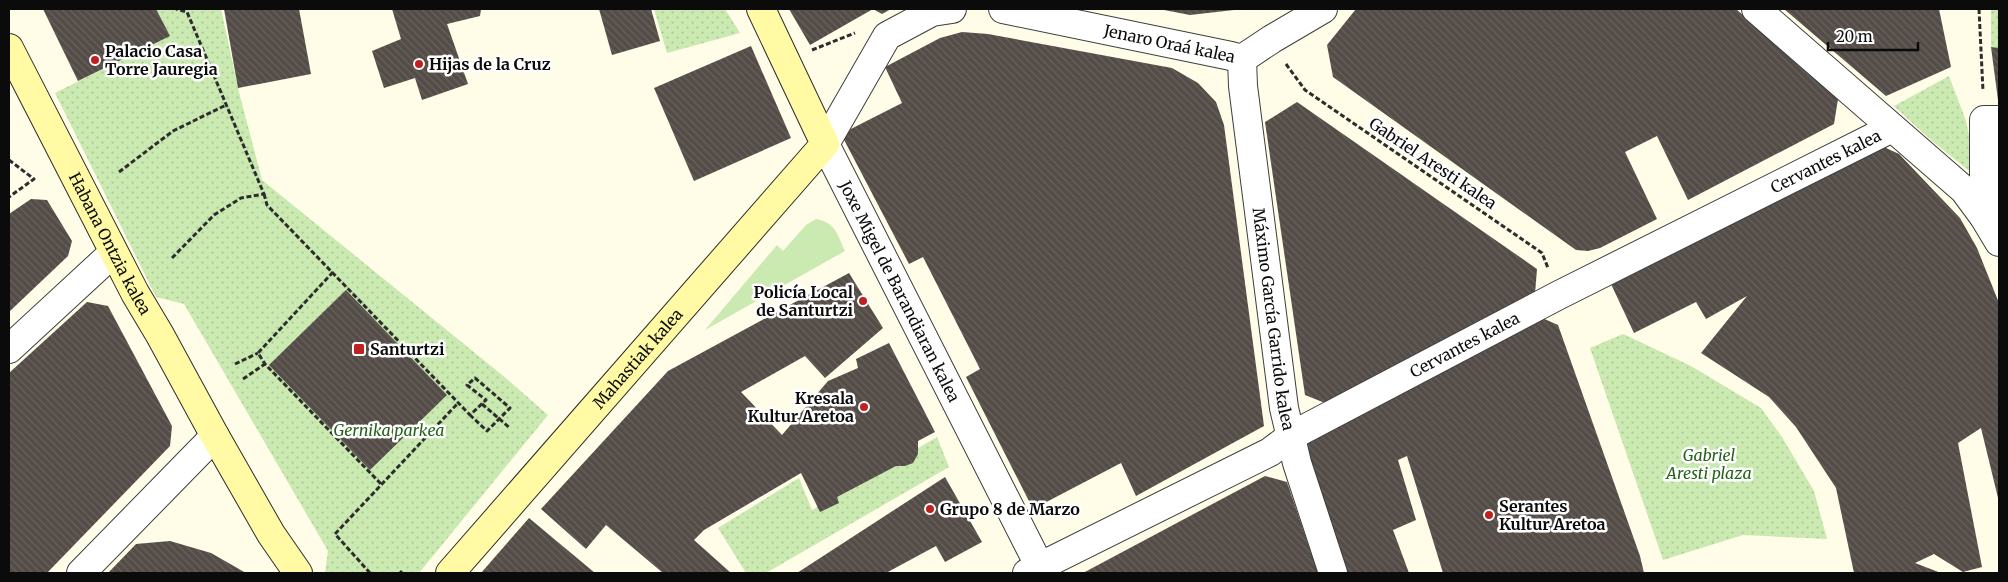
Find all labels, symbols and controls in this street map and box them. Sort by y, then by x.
street label: Jenaro Oraá kalea [1101,20,1237,67]
scale bar [1828,20,1918,52]
text: 20 m [1836,27,1873,46]
place label: Palacio Casa Torre Jauregia [105,41,218,79]
marker: Palacio Casa Torre Jauregia [89,54,101,66]
place label: Hijas de la Cruz [429,54,551,74]
marker: Hijas de la Cruz [413,58,425,70]
street label: Gabriel Aresti kalea [1365,113,1501,213]
street label: Cervantes kalea [1767,125,1885,197]
street label: Habana Ontzia kalea [65,169,156,319]
street label: Joxe Migel de Barandiaran kalea [835,176,965,406]
street label: Máximo García Garrido kalea [1249,207,1299,433]
place label: Policía Local de Santurtzi [754,282,854,320]
marker: Policía Local de Santurtzi [857,295,869,307]
street label: Mahastiak kalea [588,304,687,413]
street label: Cervantes kalea [1406,307,1523,382]
place label: Santurtzi [370,339,445,359]
marker: Santurtzi [352,342,366,356]
place label: Kresala Kultur Aretoa [747,388,854,426]
marker: Kresala Kultur Aretoa [858,401,870,413]
park label: Gernika parkea [334,420,445,440]
park label: Gabriel Aresti plaza [1664,445,1752,483]
place label: Serantes Kultur Aretoa [1499,496,1606,534]
place label: Grupo 8 de Marzo [940,499,1080,519]
marker: Grupo 8 de Marzo [924,503,936,515]
marker: Serantes Kultur Aretoa [1483,509,1495,521]

